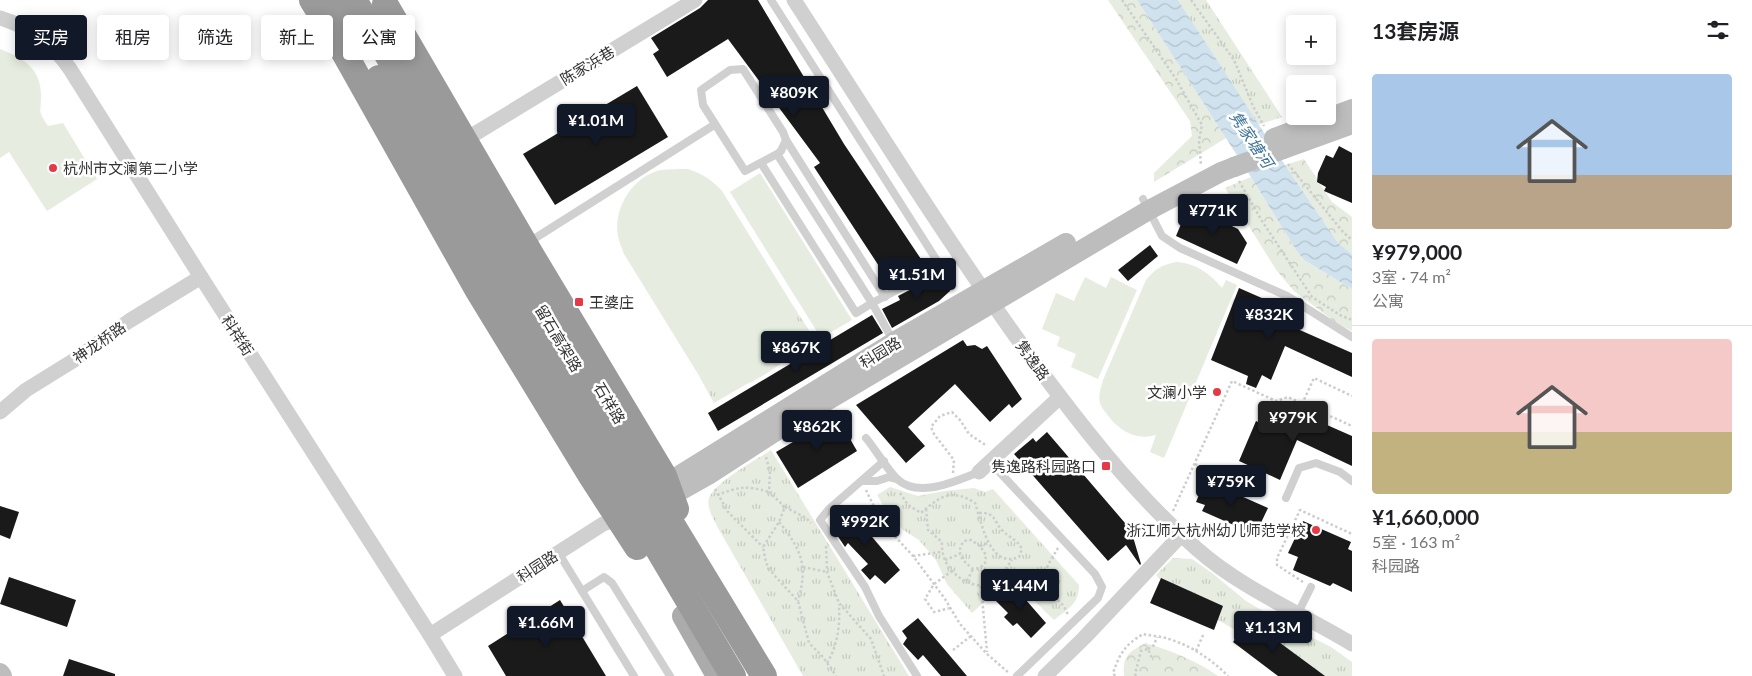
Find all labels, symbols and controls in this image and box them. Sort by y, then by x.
chip: 买房 [15,15,87,60]
chip: 租房 [97,15,169,60]
chip: 筛选 [179,15,251,60]
chip: 新上 [261,15,333,60]
chip: 公寓 [343,15,415,60]
map controls [1286,15,1336,125]
button: + [1286,15,1336,65]
icon: filters [1704,16,1732,44]
text: 13套房源 [1372,18,1459,43]
street label: 陈家浜巷 [557,42,617,88]
button: − [1286,75,1336,125]
pin: ¥809K [759,76,829,118]
text: ¥809K [770,82,818,101]
pin: ¥1.01M [555,104,637,146]
icon: home [1507,106,1597,196]
water label: 隽家塘河 [1226,107,1279,173]
text: ¥1.01M [568,110,624,129]
place label: 杭州市文澜第二小学 [63,159,198,177]
marker: 杭州市文澜第二小学 [47,162,59,174]
pin: ¥771K [1178,194,1248,236]
text: ¥771K [1189,200,1237,219]
text: ¥979,000 [1372,239,1462,264]
pin: ¥1.51M [876,258,958,300]
text: ¥1.51M [889,264,945,283]
text: 3室 · 74 m² [1372,267,1451,286]
text: 公寓 [1372,291,1404,310]
place label: 王婆庄 [589,293,634,311]
marker: 王婆庄 [573,296,585,308]
pin: ¥832K [1234,298,1304,340]
street label: 留石高架路 [532,301,586,375]
text: ¥832K [1245,304,1293,323]
street label: 科祥街 [218,311,258,359]
street label: 神龙桥路 [69,317,129,367]
pin: ¥867K [761,330,831,373]
street label: 科园路 [856,333,904,371]
text: ¥867K [772,337,820,356]
street label: 隽逸路 [1012,337,1054,383]
icon: home [1507,372,1597,462]
street label: 石祥路 [591,379,629,427]
place label: 文澜小学 [1147,383,1207,401]
marker: 文澜小学 [1211,386,1223,398]
pin: ¥979K [1258,400,1328,443]
text: ¥979K [1269,407,1317,426]
pin: ¥862K [782,410,852,452]
text: ¥862K [793,416,841,435]
place label: 隽逸路科园路口 [991,457,1096,475]
marker: 隽逸路科园路口 [1100,460,1112,472]
pin: ¥759K [1196,464,1266,507]
text: ¥759K [1207,471,1255,490]
pin: ¥992K [830,504,900,547]
text: ¥1,660,000 [1372,504,1479,529]
text: ¥992K [841,511,889,530]
place label: 浙江师大杭州幼儿师范学校 [1126,521,1306,539]
marker: 浙江师大杭州幼儿师范学校 [1310,524,1322,536]
text: 5室 · 163 m² [1372,532,1460,551]
street label: 科园路 [513,546,561,586]
text: 科园路 [1372,556,1420,575]
pin: ¥1.44M [979,568,1061,611]
text: ¥1.44M [992,575,1048,594]
pin: ¥1.66M [505,606,587,648]
pin: ¥1.13M [1232,610,1314,653]
text: ¥1.66M [518,612,574,631]
text: ¥1.13M [1245,617,1301,636]

